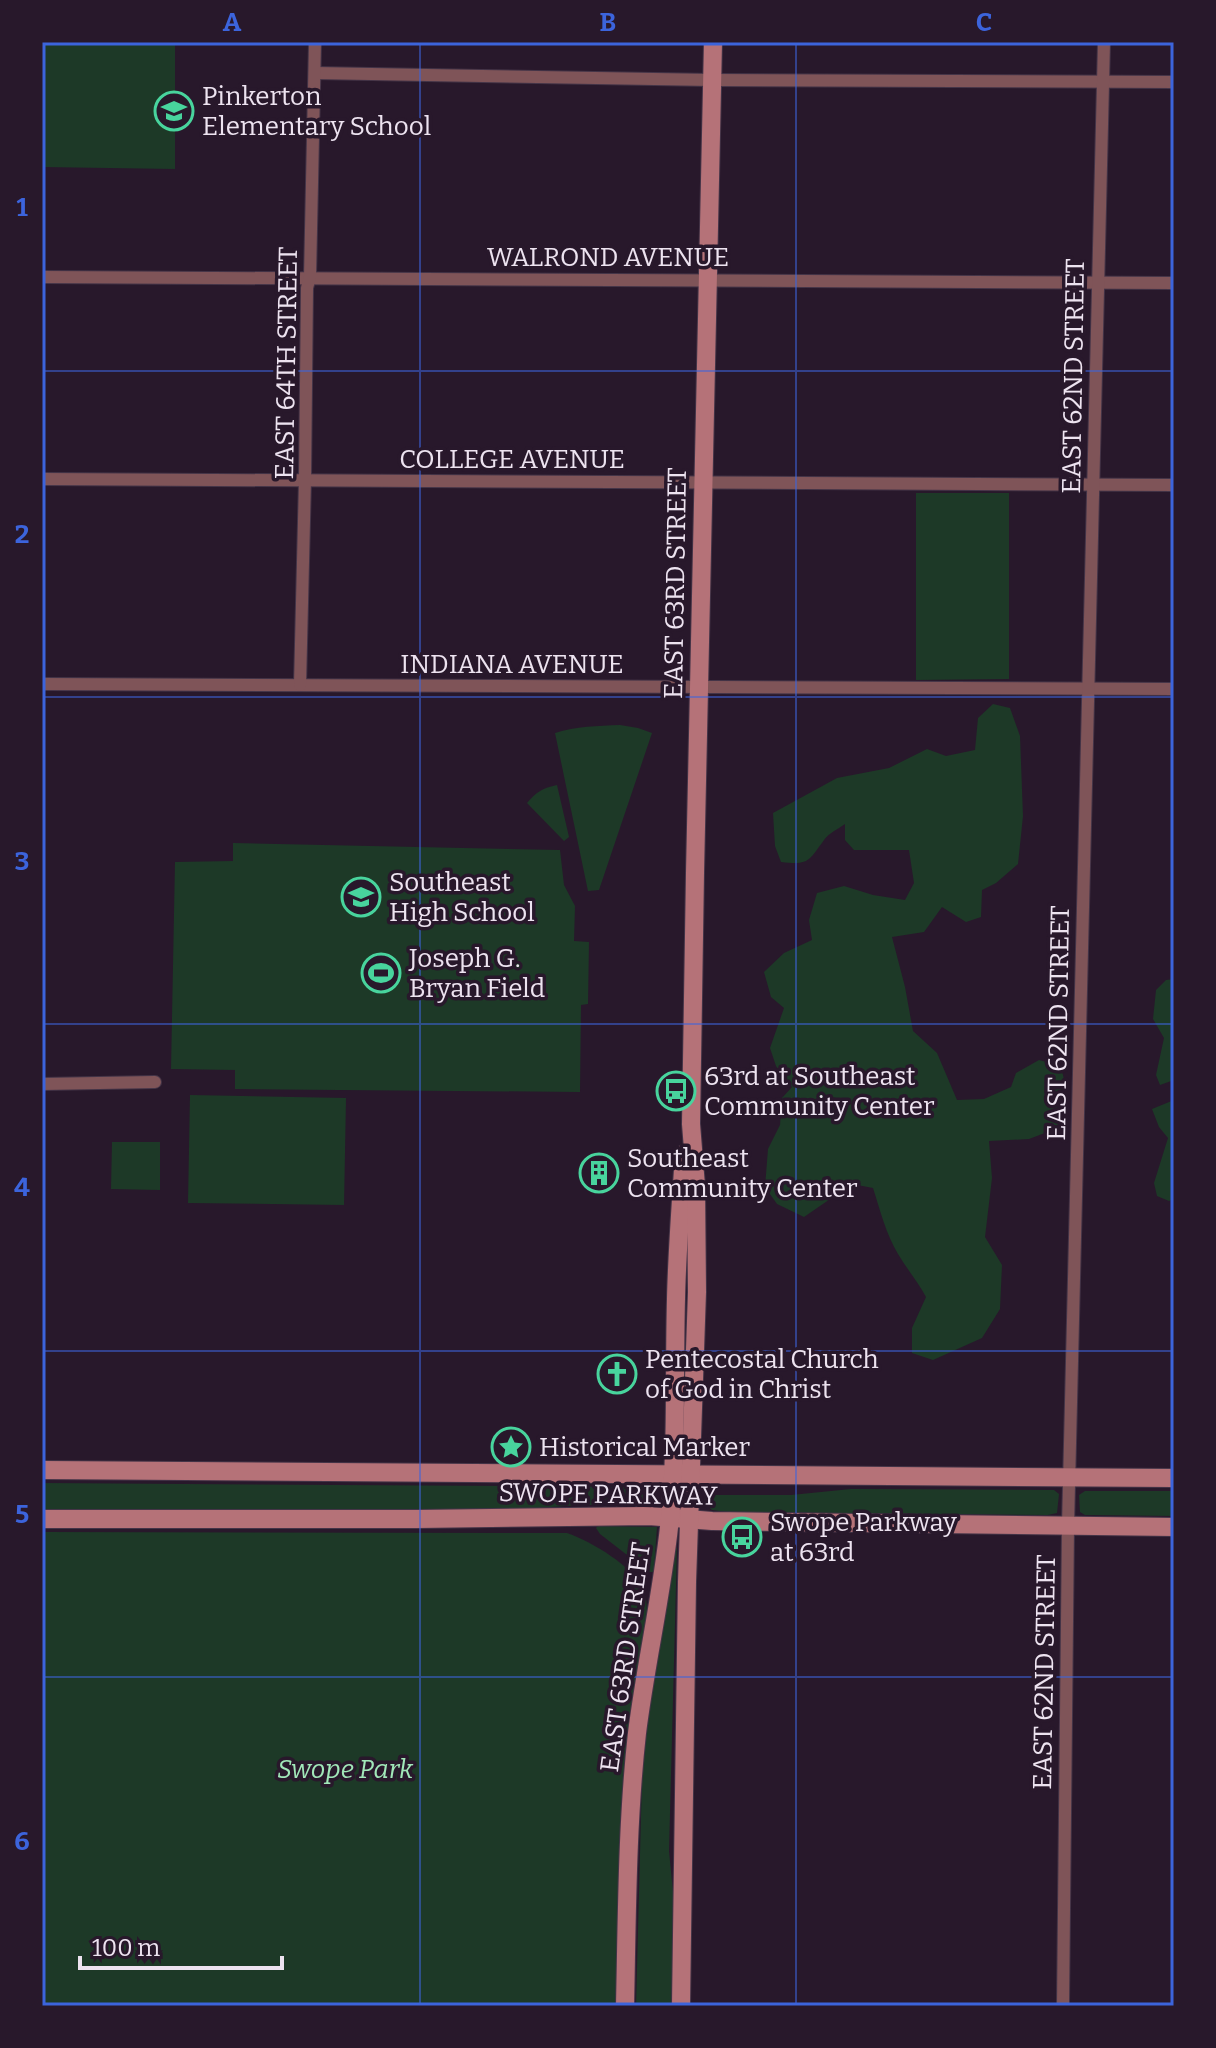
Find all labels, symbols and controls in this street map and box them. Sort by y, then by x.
text: A [223,7,242,38]
text: B [600,7,616,38]
text: C [976,7,992,38]
place label: Pinkerton Elementary School [202,81,431,142]
school or university icon: Pinkerton Elementary School [153,90,195,132]
text: 1 [16,192,28,223]
street label: WALROND AVENUE [487,242,729,273]
street label: EAST 64TH STREET [269,246,304,480]
street label: EAST 62ND STREET [1056,258,1091,494]
street label: COLLEGE AVENUE [399,444,625,475]
street label: EAST 63RD STREET [658,467,693,699]
text: 2 [15,519,29,550]
street label: INDIANA AVENUE [400,649,624,680]
text: 3 [15,846,29,877]
place label: Southeast High School [389,867,535,928]
school or university icon: Southeast High School [340,876,382,918]
street label: EAST 62ND STREET [1041,905,1076,1141]
place label: Joseph G. Bryan Field [408,943,545,1004]
sports icon: Joseph G. Bryan Field [360,952,402,994]
place label: 63rd at Southeast Community Center [704,1061,935,1122]
bus stop icon: 63rd at Southeast Community Center [655,1070,697,1112]
place label: Southeast Community Center [627,1143,858,1204]
building icon: Southeast Community Center [578,1152,620,1194]
text: 4 [14,1172,30,1203]
place label: Pentecostal Church of God in Christ [645,1344,879,1405]
church icon: Pentecostal Church of God in Christ [596,1353,638,1395]
place icon: Historical Marker [490,1426,532,1468]
place label: Historical Marker [539,1432,751,1463]
street label: SWOPE PARKWAY [498,1477,718,1512]
text: 5 [15,1499,29,1530]
place label: Swope Parkway at 63rd [770,1507,957,1568]
bus stop icon: Swope Parkway at 63rd [721,1516,763,1558]
street label: EAST 63RD STREET [594,1540,657,1774]
street label: EAST 62ND STREET [1027,1554,1062,1790]
park label: Swope Park [277,1754,414,1785]
text: 6 [14,1826,30,1857]
scale bar [80,1920,282,1970]
text: 100 m [92,1934,160,1962]

